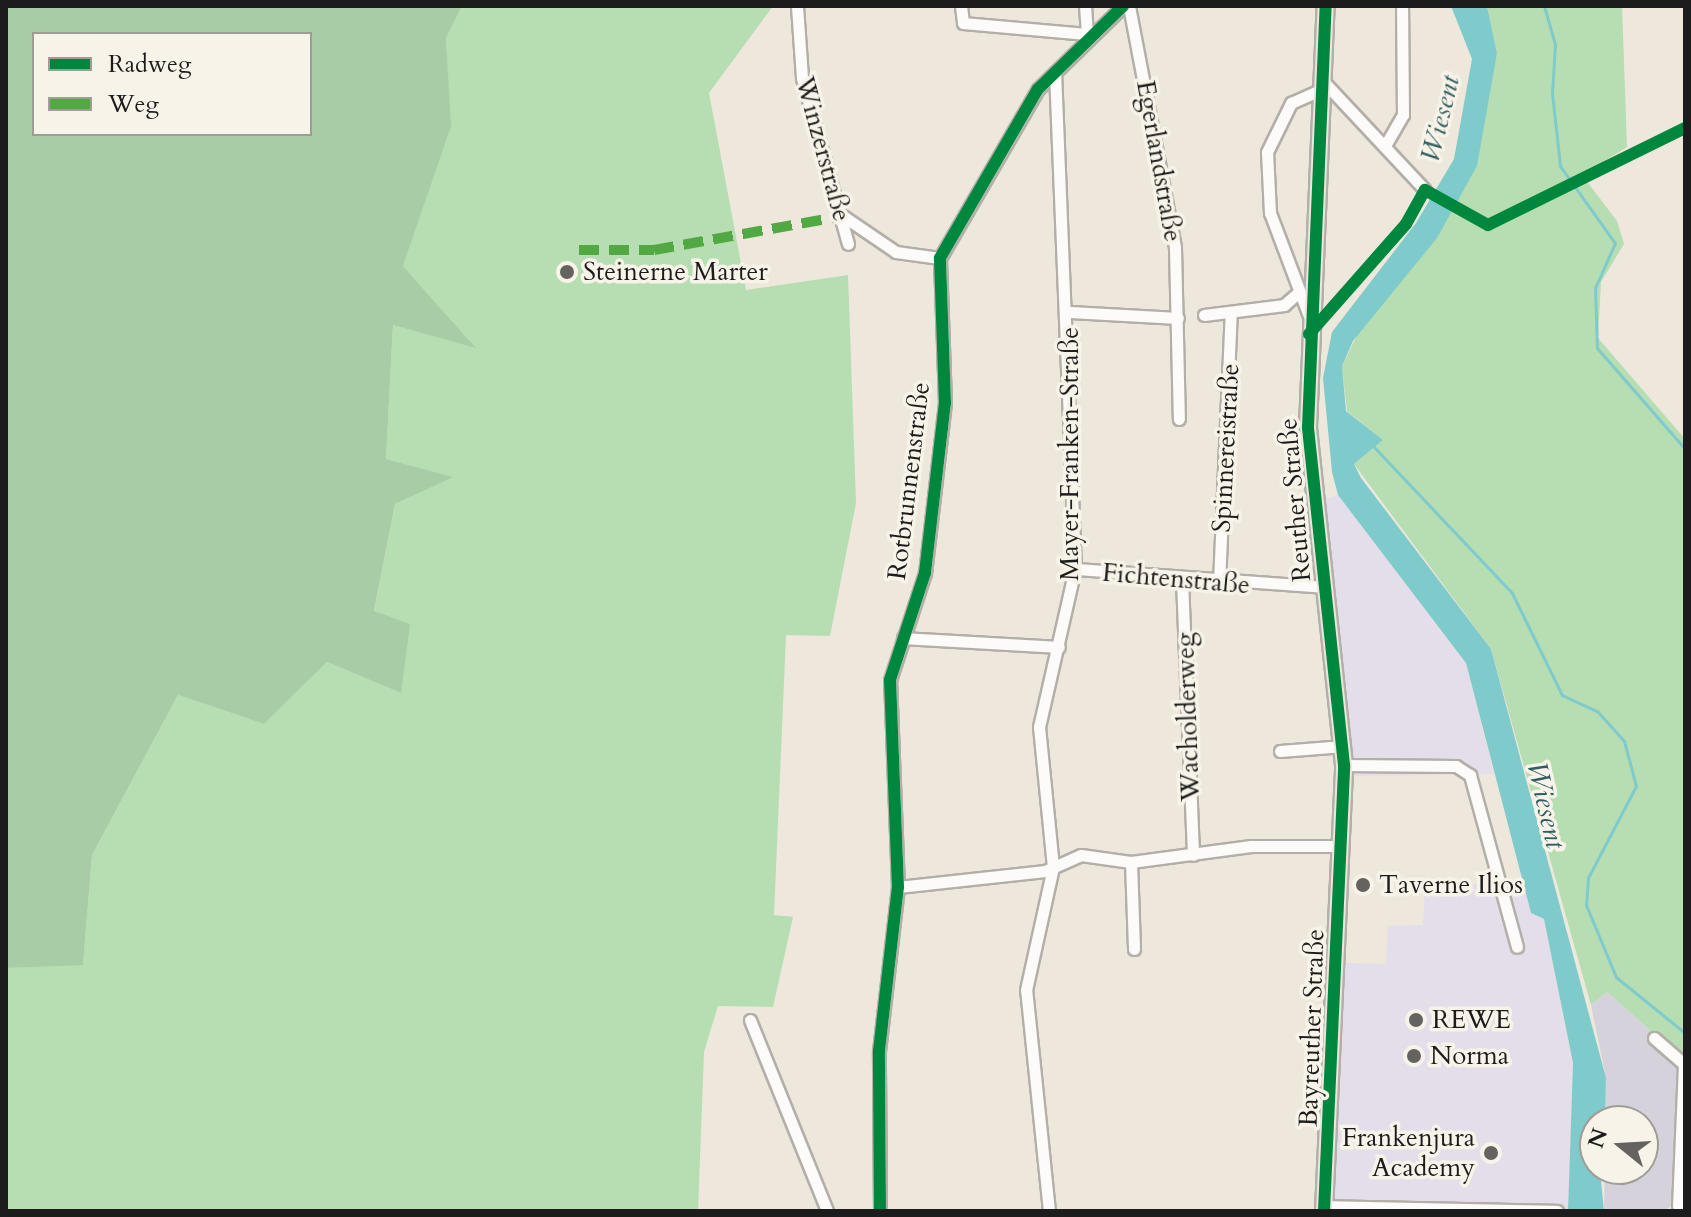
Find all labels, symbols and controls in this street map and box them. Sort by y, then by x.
legend [32,32,312,136]
text: Radweg [108,48,191,81]
water label: Wiesent [1413,72,1467,166]
street label: Winzerstraße [789,73,857,225]
street label: Egerlandstraße [1129,78,1189,244]
text: Weg [108,88,159,121]
place label: Steinerne Marter [583,256,768,288]
marker: Steinerne Marter [558,263,576,281]
street label: Mayer-Franken-Straße [1054,327,1086,581]
street label: Spinnereistraße [1206,363,1246,533]
street label: Rotbrunnenstraße [881,380,937,582]
street label: Reuther Straße [1272,417,1318,583]
street label: Fichtenstraße [1101,557,1251,601]
street label: Wacholderweg [1169,632,1207,802]
water label: Wiesent [1520,758,1572,852]
place label: Taverne Ilios [1379,869,1523,901]
marker: Taverne Ilios [1354,876,1372,894]
street label: Bayreuther Straße [1293,928,1331,1128]
place label: REWE [1432,1004,1511,1036]
marker: REWE [1407,1011,1425,1029]
place label: Norma [1430,1040,1509,1072]
marker: Norma [1405,1047,1423,1065]
north arrow [1579,1105,1659,1185]
place label: Frankenjura Academy [1342,1122,1475,1184]
text: N [1581,1124,1615,1152]
marker: Frankenjura Academy [1482,1144,1500,1162]

